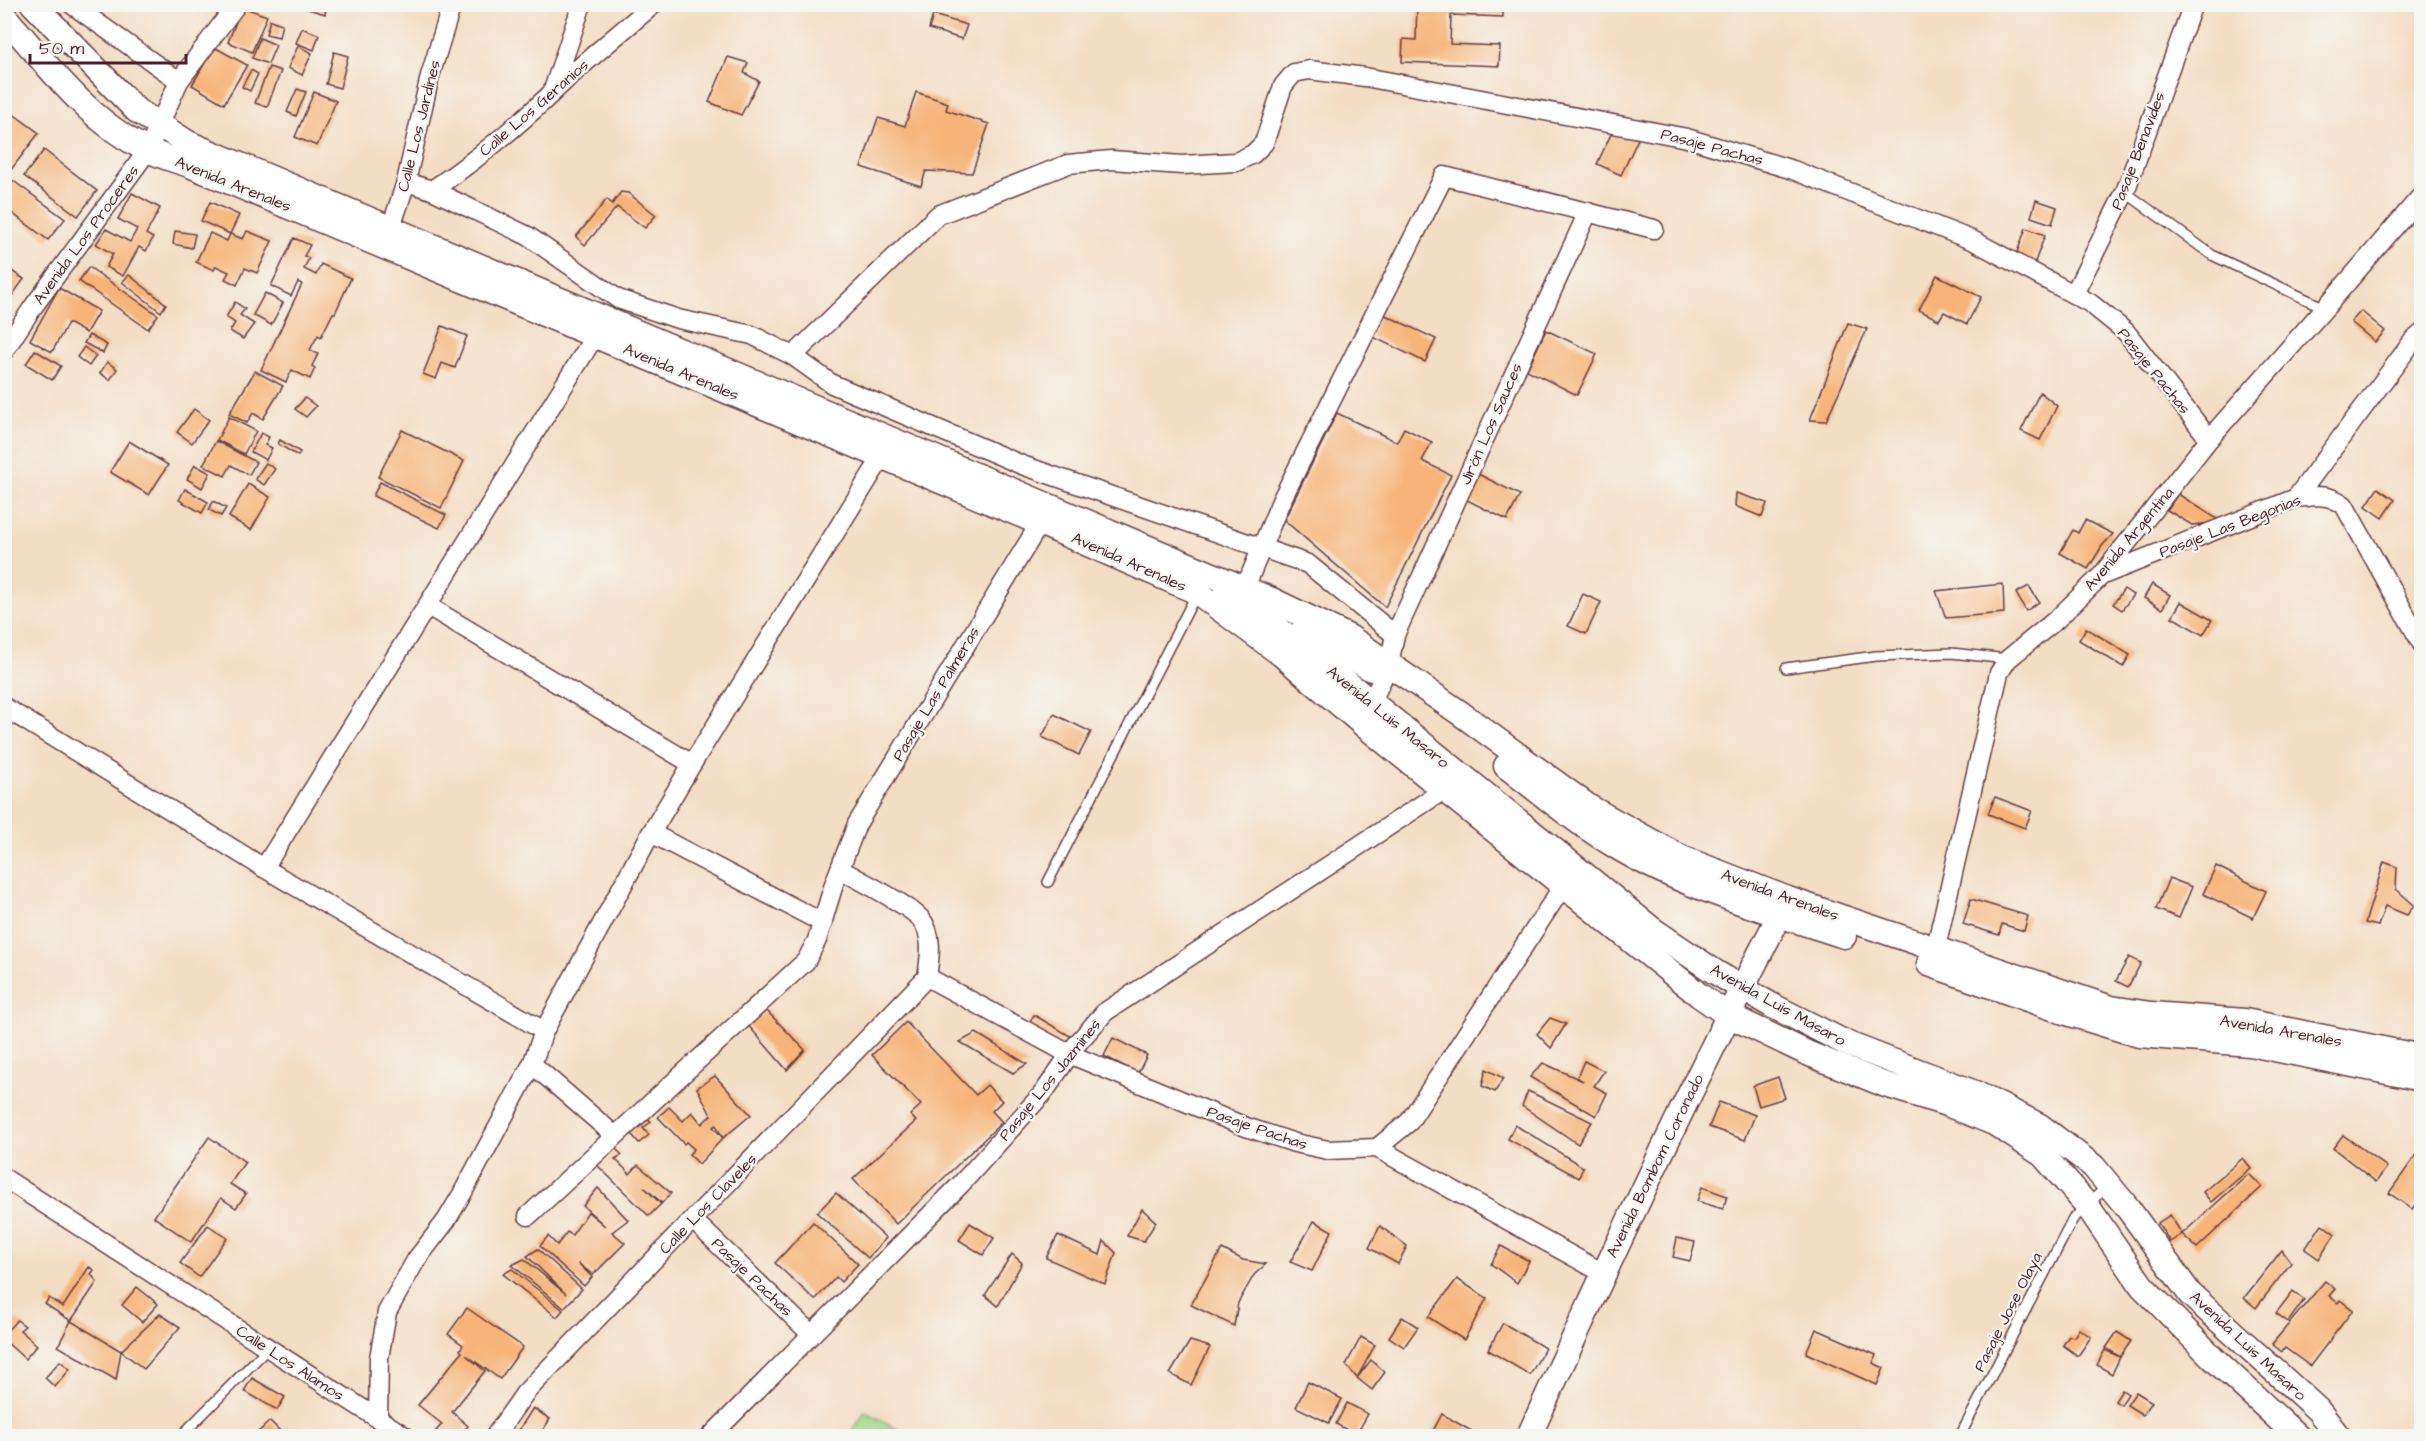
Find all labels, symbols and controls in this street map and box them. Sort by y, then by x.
scale bar [30,27,186,65]
text: 50 m [39,36,84,61]
street label: Calle Los Geranios [475,54,593,162]
street label: Calle Los Jardines [392,58,446,194]
street label: Pasaje Benavides [2105,89,2171,213]
street label: Pasaje Pachas [1658,123,1766,171]
street label: Avenida Arenales [172,151,294,217]
street label: Avenida Los Proceres [28,161,144,309]
street label: Pasaje Pachas [2112,323,2196,419]
street label: Avenida Arenales [620,338,742,406]
street label: Jirón Los Sauces [1454,360,1528,488]
street label: Avenida Argentina [2079,482,2180,596]
street label: Pasaje Las Begonias [2156,489,2304,564]
street label: Avenida Arenales [1068,527,1190,597]
street label: Pasaje Las Palmeras [887,623,985,765]
street label: Avenida Luis Masaro [1322,661,1454,773]
street label: Avenida Arenales [1718,864,1842,926]
street label: Avenida Luis Masaro [1706,959,1850,1051]
street label: Avenida Arenales [2218,1009,2344,1053]
street label: Pasaje Los Jazmines [994,1014,1106,1146]
street label: Avenida Bombom Coronado [1601,1071,1709,1261]
street label: Pasaje Pachas [1204,1101,1310,1155]
street label: Calle Los Claveles [654,1149,762,1259]
street label: Pasaje Pachas [707,1233,797,1321]
street label: Pasaje Jose Olaya [1968,1249,2048,1376]
street label: Avenida Luis Masaro [2185,1286,2311,1406]
street label: Calle Los Alamos [232,1320,348,1406]

